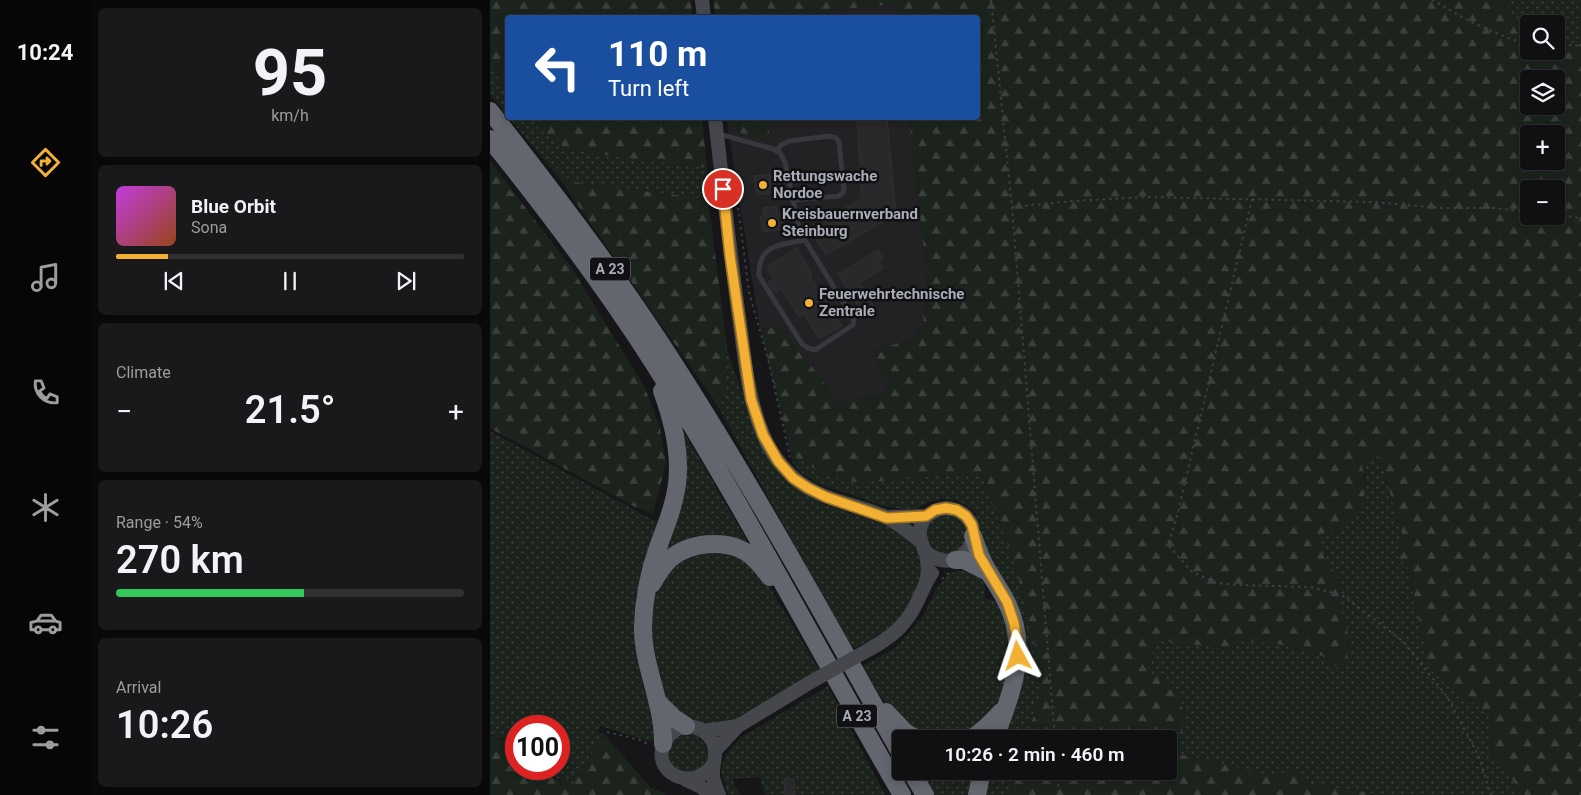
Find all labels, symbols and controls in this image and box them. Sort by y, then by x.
map controls [1520,15,1565,225]
button: search [1520,15,1565,60]
text: 110 m [608,34,707,75]
text: 95 [253,35,327,111]
icon: left [525,35,590,100]
text: 10:24 [17,40,73,65]
button: layers [1520,70,1565,115]
text: Turn left [608,76,689,101]
text: km/h [271,106,309,125]
button: + [1520,125,1565,170]
icon: directions [28,145,63,180]
place label: Rettungswache Nordoe [773,167,877,202]
pin [702,168,744,210]
icon: arrive [709,175,737,203]
marker: Rettungswache Nordoe [757,179,769,191]
button: − [1520,180,1565,225]
text: Blue Orbit [191,195,276,218]
place label: Kreisbauernverband Steinburg [782,205,918,240]
marker: Kreisbauernverband Steinburg [766,217,778,229]
text: Sona [191,218,227,237]
road number: A 23 [590,258,630,280]
icon: music [28,260,63,295]
icon: previous [160,267,188,295]
icon: pause [276,267,304,295]
icon: next [392,267,420,295]
place label: Feuerwehrtechnische Zentrale [819,285,964,320]
marker: Feuerwehrtechnische Zentrale [803,297,815,309]
text: Climate [116,363,171,382]
icon: phone [28,375,63,410]
text: 21.5° [245,388,335,432]
text: − [116,395,132,428]
text: + [448,395,464,428]
icon: climate [28,490,63,525]
text: Range · 54% [116,513,203,532]
text: 270 km [116,538,244,582]
icon: car [28,605,63,640]
position arrow [991,629,1043,681]
text: Arrival [116,678,161,697]
text: 10:26 [116,703,213,747]
road number: A 23 [837,704,877,728]
speed limit sign: 100 [505,715,570,780]
icon: filters [28,720,63,755]
text: 10:26 · 2 min · 460 m [944,743,1125,766]

